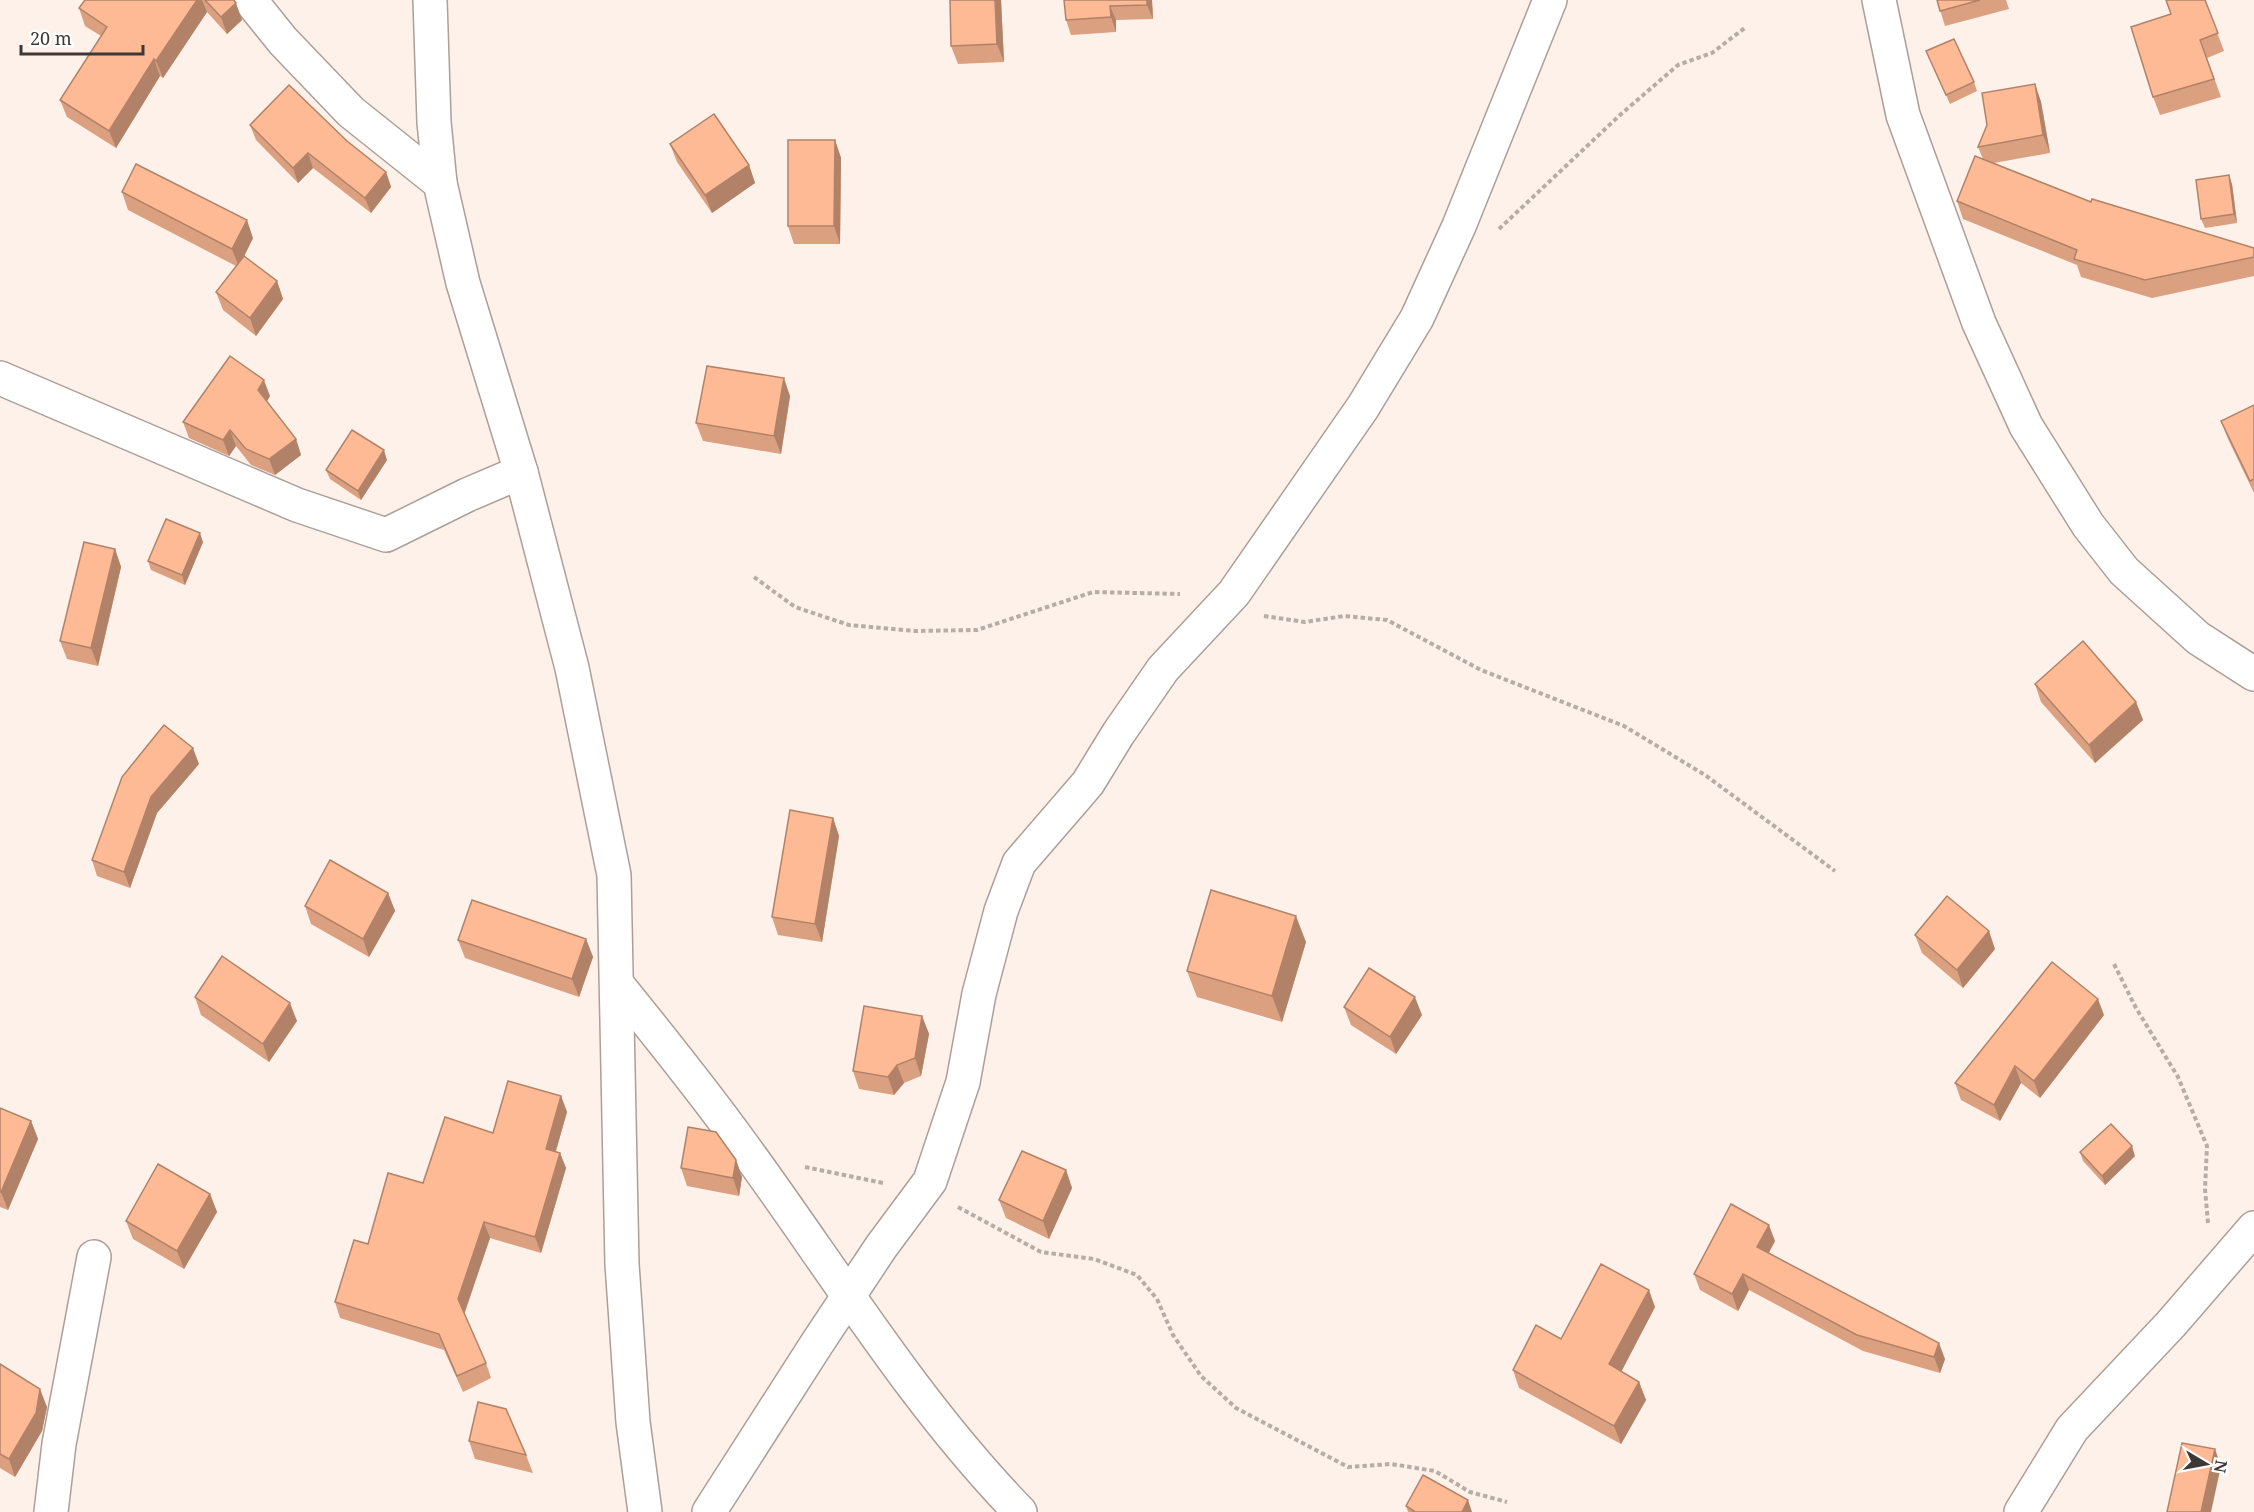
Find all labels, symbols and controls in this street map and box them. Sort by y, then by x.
scale bar [21,18,142,56]
text: 20 m [30,26,72,50]
north arrow [2176,1434,2236,1494]
text: N [2209,1458,2233,1475]

